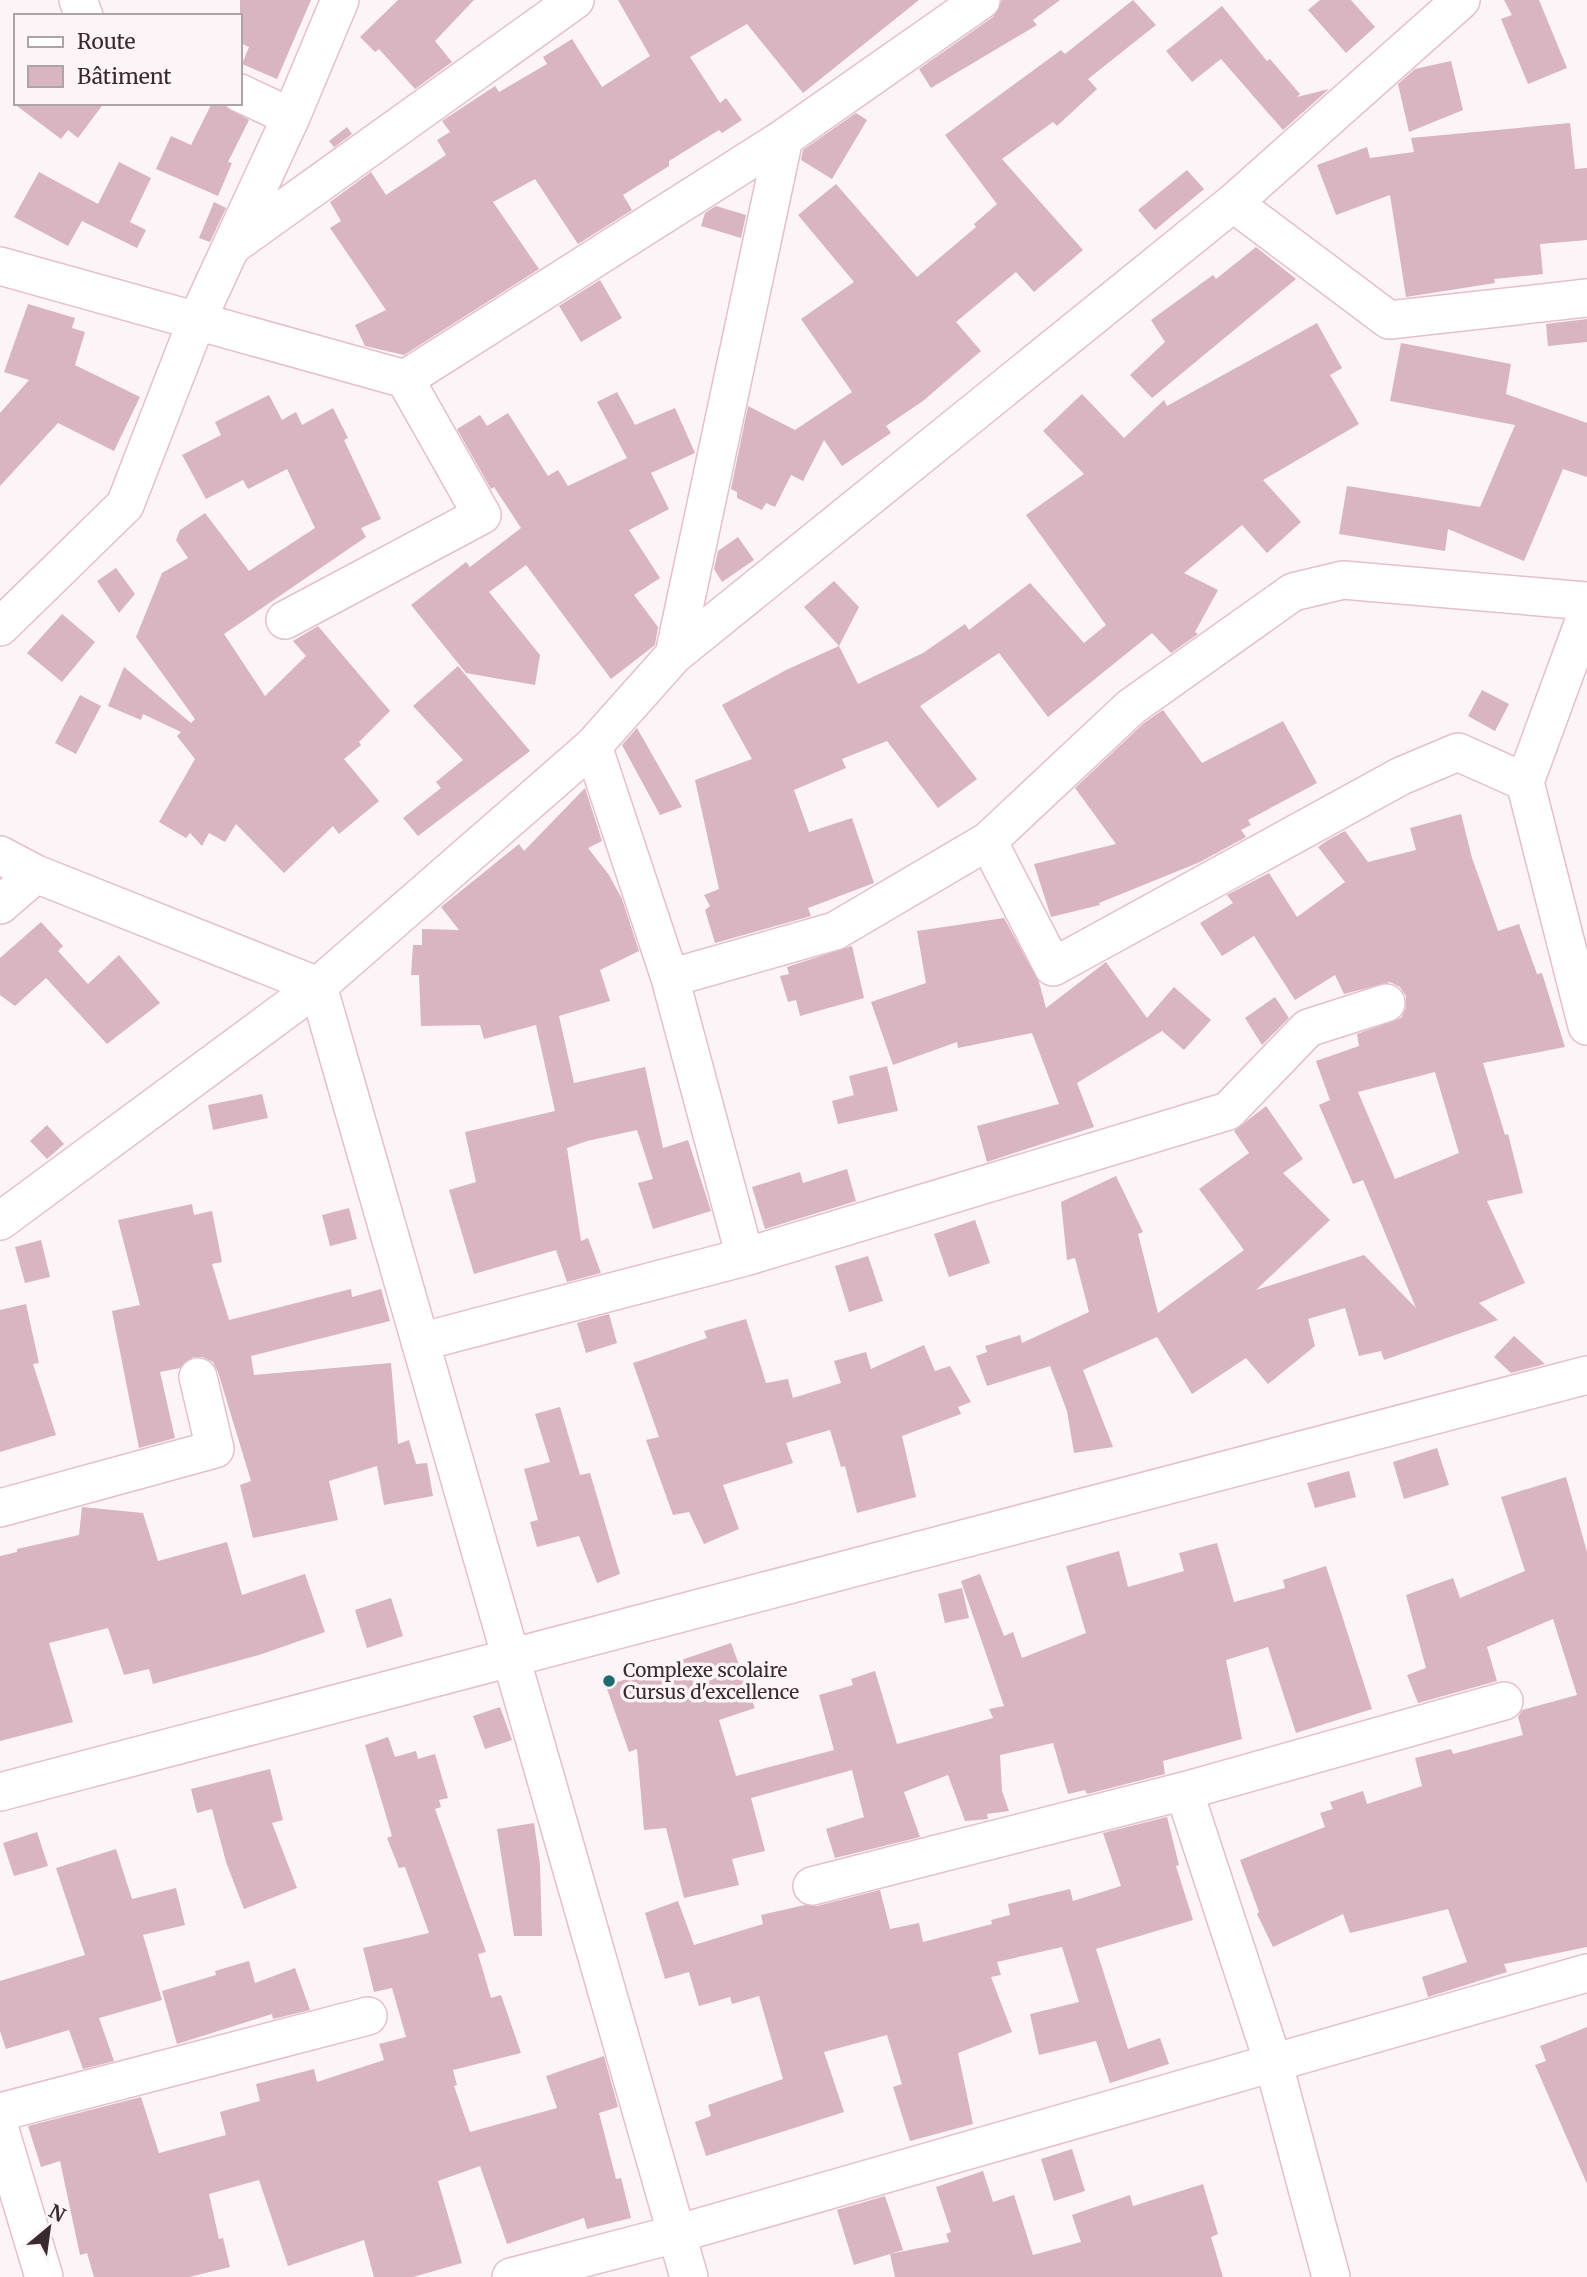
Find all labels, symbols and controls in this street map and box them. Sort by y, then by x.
legend [14,14,242,105]
text: Route [77,28,135,55]
text: Bâtiment [77,63,171,90]
place label: Complexe scolaire Cursus d'excellence [623,1658,799,1704]
marker: Complexe scolaire Cursus d'excellence [601,1673,617,1689]
north arrow [14,2193,84,2263]
text: N [45,2199,70,2227]

